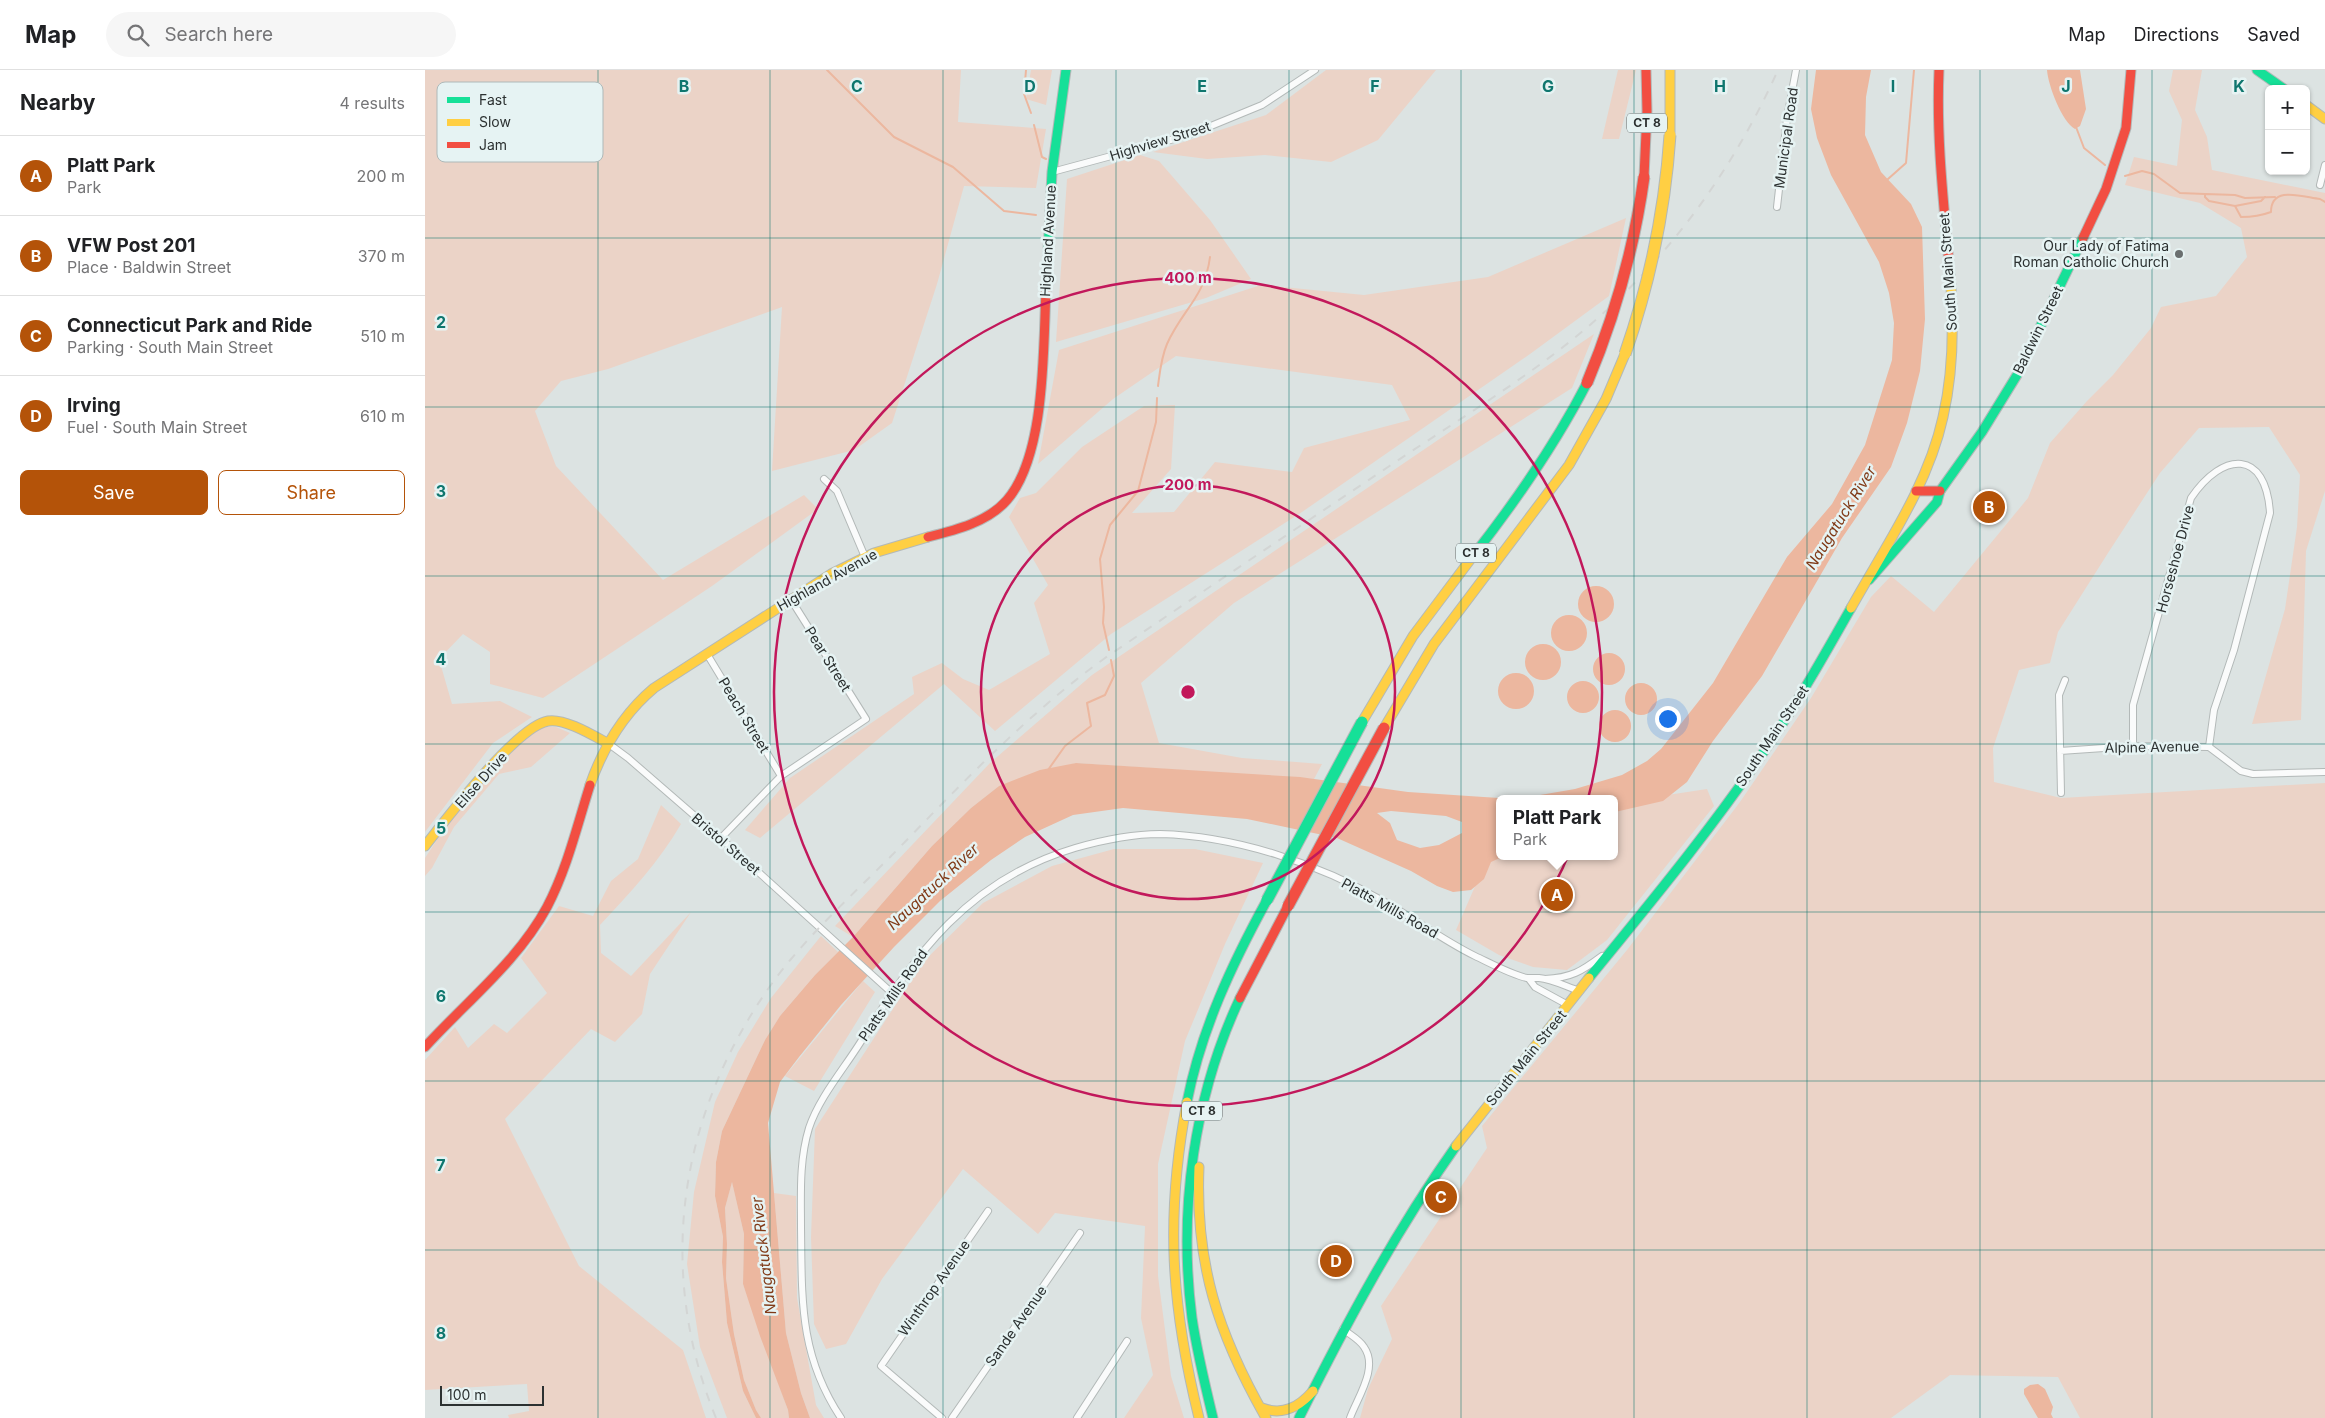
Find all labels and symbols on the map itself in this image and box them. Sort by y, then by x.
text: B [679,76,689,96]
text: C [851,76,863,96]
text: D [1024,76,1036,96]
text: E [1197,76,1207,96]
text: F [1370,76,1380,96]
text: G [1542,76,1554,96]
text: H [1714,76,1726,96]
text: I [1891,76,1895,96]
text: J [2061,76,2071,96]
text: K [2233,76,2245,96]
legend [437,82,603,162]
street label: Municipal Road [1770,86,1801,189]
text: Fast [479,91,507,108]
text: Slow [479,113,511,130]
road number: CT 8 [1627,114,1667,132]
street label: Highview Street [1107,117,1213,164]
text: Jam [479,136,507,153]
street label: Highland Avenue [1036,185,1059,297]
street label: South Main Street [1935,212,1960,332]
place label: Our Lady of Fatima Roman Catholic Church [2013,237,2169,270]
marker: Our Lady of Fatima Roman Catholic Church [2173,248,2185,260]
text: 400 m [1164,268,1212,287]
street label: Baldwin Street [2009,283,2066,376]
text: 2 [436,312,446,332]
water label: Naugatuck River [1801,462,1880,573]
text: 200 m [1165,475,1211,494]
text: 3 [436,481,446,501]
pin: B [1973,488,2005,526]
street label: Horseshoe Drive [2152,503,2197,614]
road number: CT 8 [1456,543,1496,562]
street label: Highland Avenue [774,545,880,614]
street label: Pear Street [802,623,855,695]
text: 4 [436,649,447,669]
street label: Peach Street [715,674,774,756]
street label: South Main Street [1732,682,1812,789]
centre of rings [1179,683,1197,701]
your location [1655,706,1681,732]
street label: Alpine Avenue [2105,737,2199,756]
street label: Elise Drive [451,748,510,811]
street label: Bristol Street [689,809,764,878]
text: 5 [436,818,446,838]
water label: Naugatuck River [883,839,983,934]
street label: Platts Mills Road [1339,874,1442,941]
pin: A [1541,876,1573,914]
street label: Platts Mills Road [855,946,931,1044]
text: 6 [436,986,446,1006]
street label: South Main Street [1482,1006,1570,1109]
road number: CT 8 [1182,1102,1222,1120]
text: 7 [436,1155,446,1175]
pin: C [1425,1178,1457,1216]
water label: Naugatuck River [747,1196,780,1316]
street label: Winthrop Avenue [894,1236,973,1339]
pin: D [1320,1242,1352,1280]
street label: Sande Avenue [981,1282,1050,1369]
text: 8 [436,1323,446,1343]
scale bar [440,1383,544,1406]

